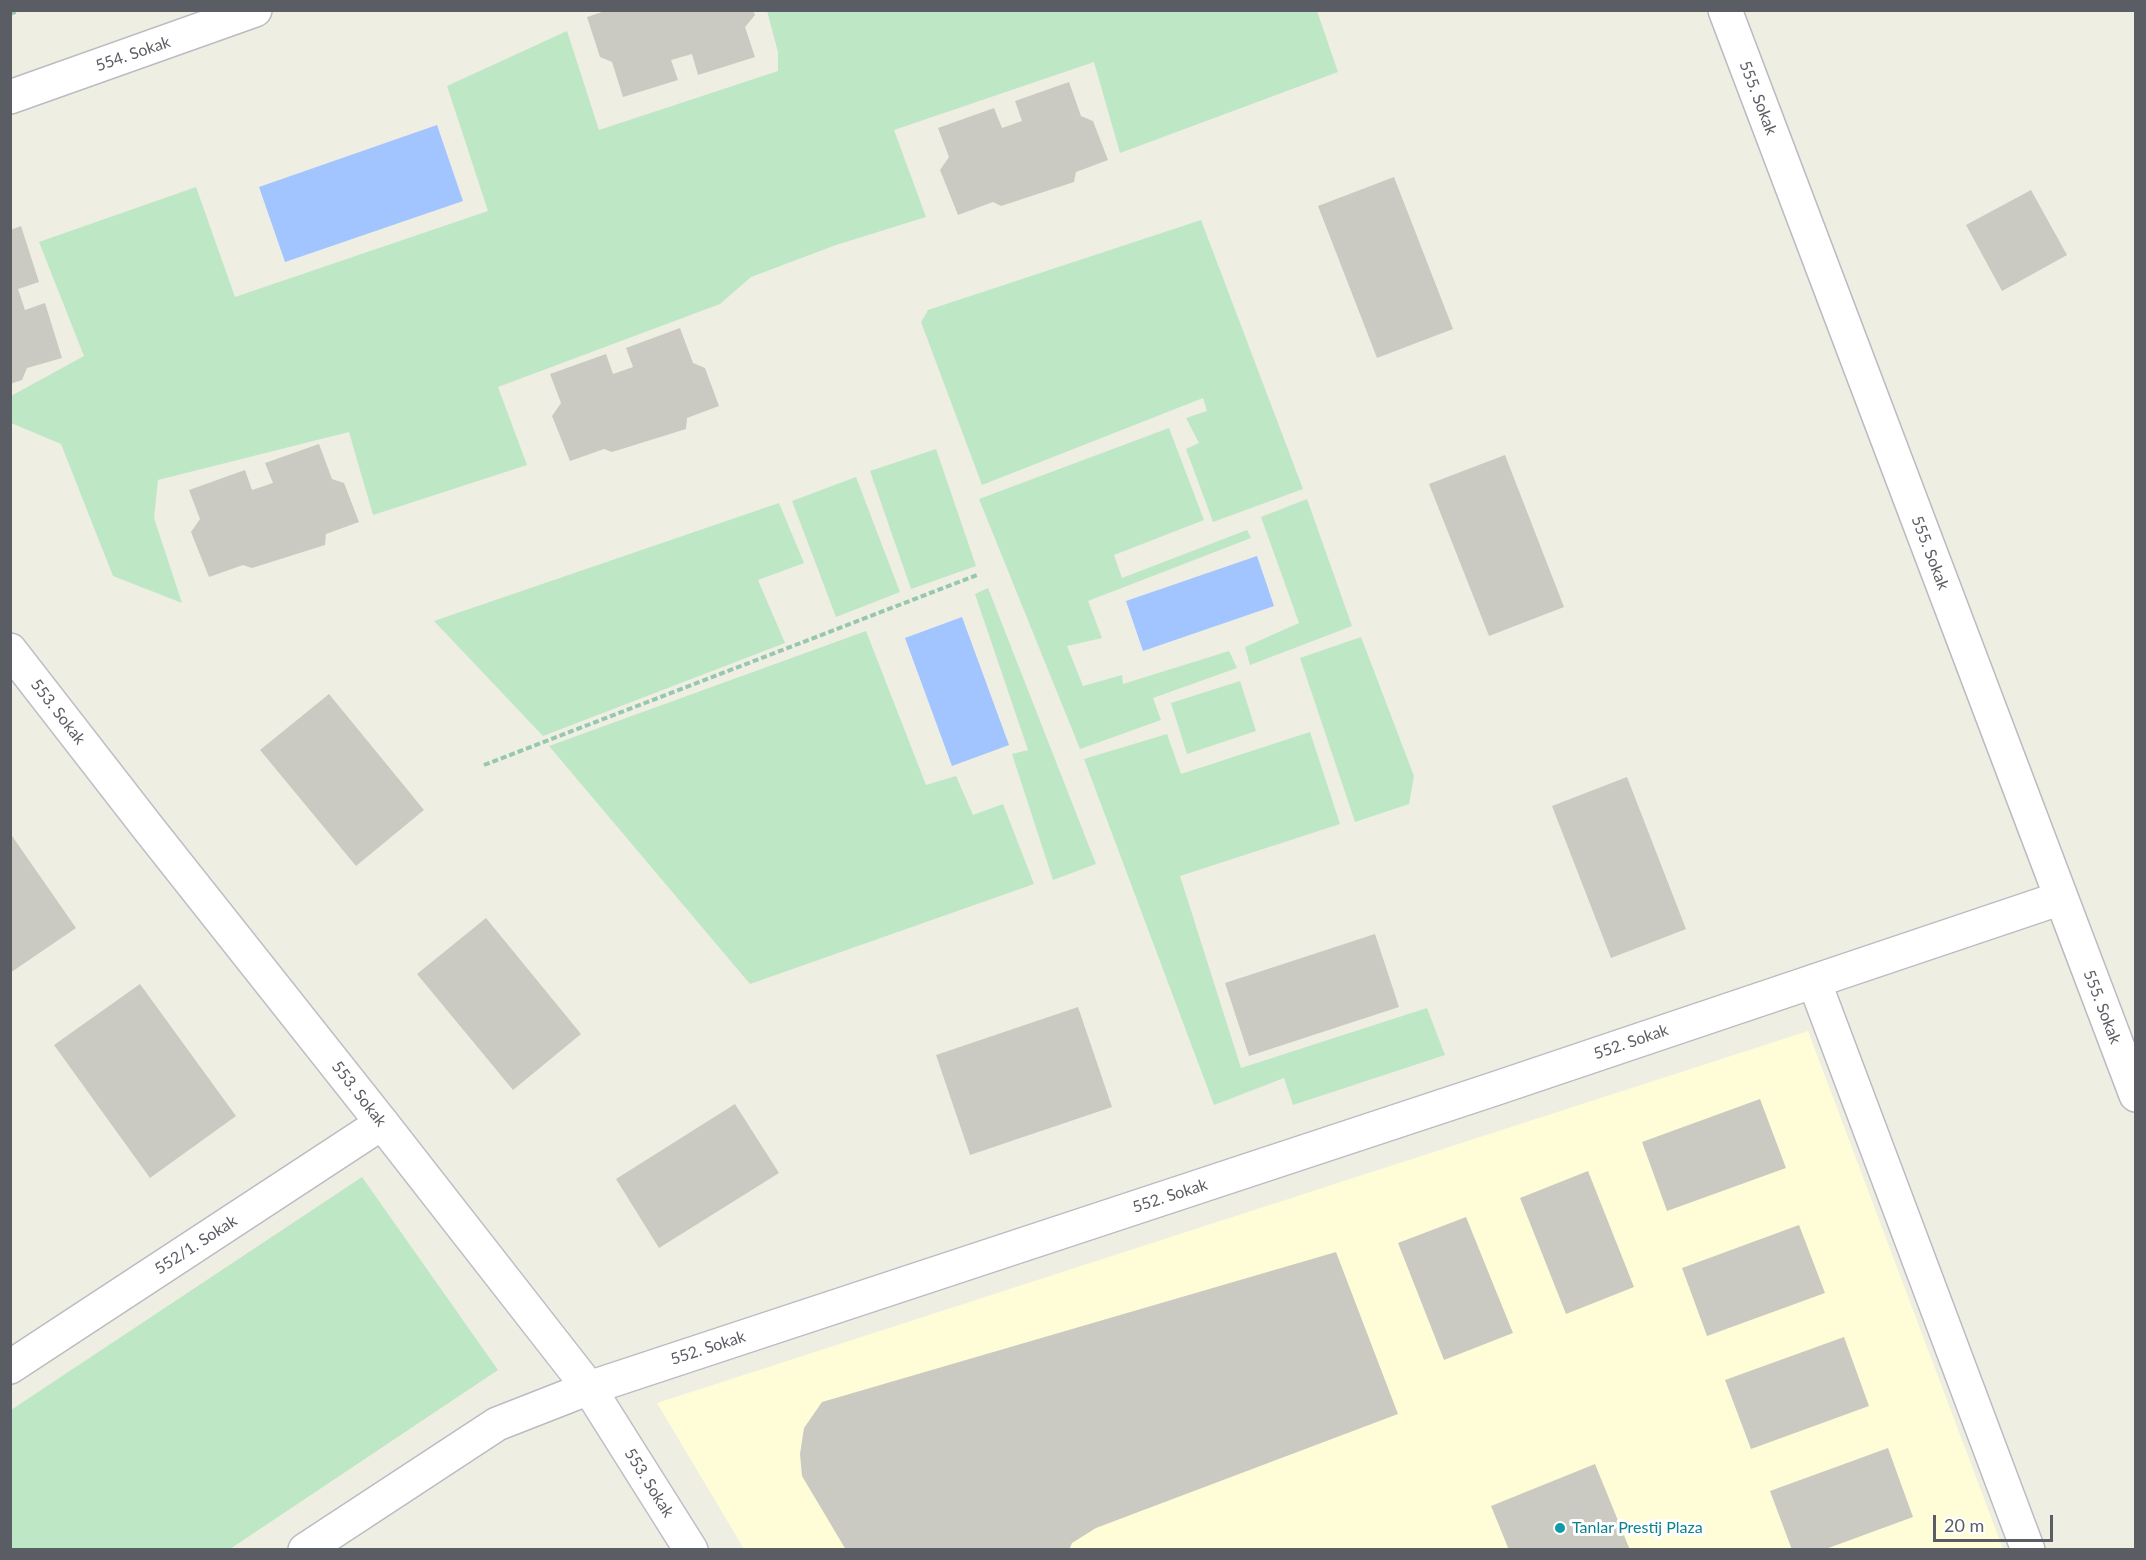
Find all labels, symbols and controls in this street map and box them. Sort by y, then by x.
street label: 554. Sokak [93,32,173,76]
street label: 555. Sokak [1735,58,1781,138]
street label: 555. Sokak [1907,513,1953,593]
street label: 553. Sokak [27,676,89,748]
street label: 555. Sokak [2079,967,2125,1047]
street label: 552. Sokak [1591,1020,1671,1064]
street label: 553. Sokak [328,1058,390,1130]
street label: 552. Sokak [1130,1175,1210,1217]
street label: 552/1. Sokak [151,1211,241,1279]
street label: 552. Sokak [668,1327,748,1369]
street label: 553. Sokak [620,1445,678,1521]
scale bar [1936,1503,2056,1541]
text: 20 m [1944,1514,1984,1536]
place label: Tanlar Prestij Plaza [1572,1518,1703,1538]
marker: Tanlar Prestij Plaza [1553,1521,1567,1535]

